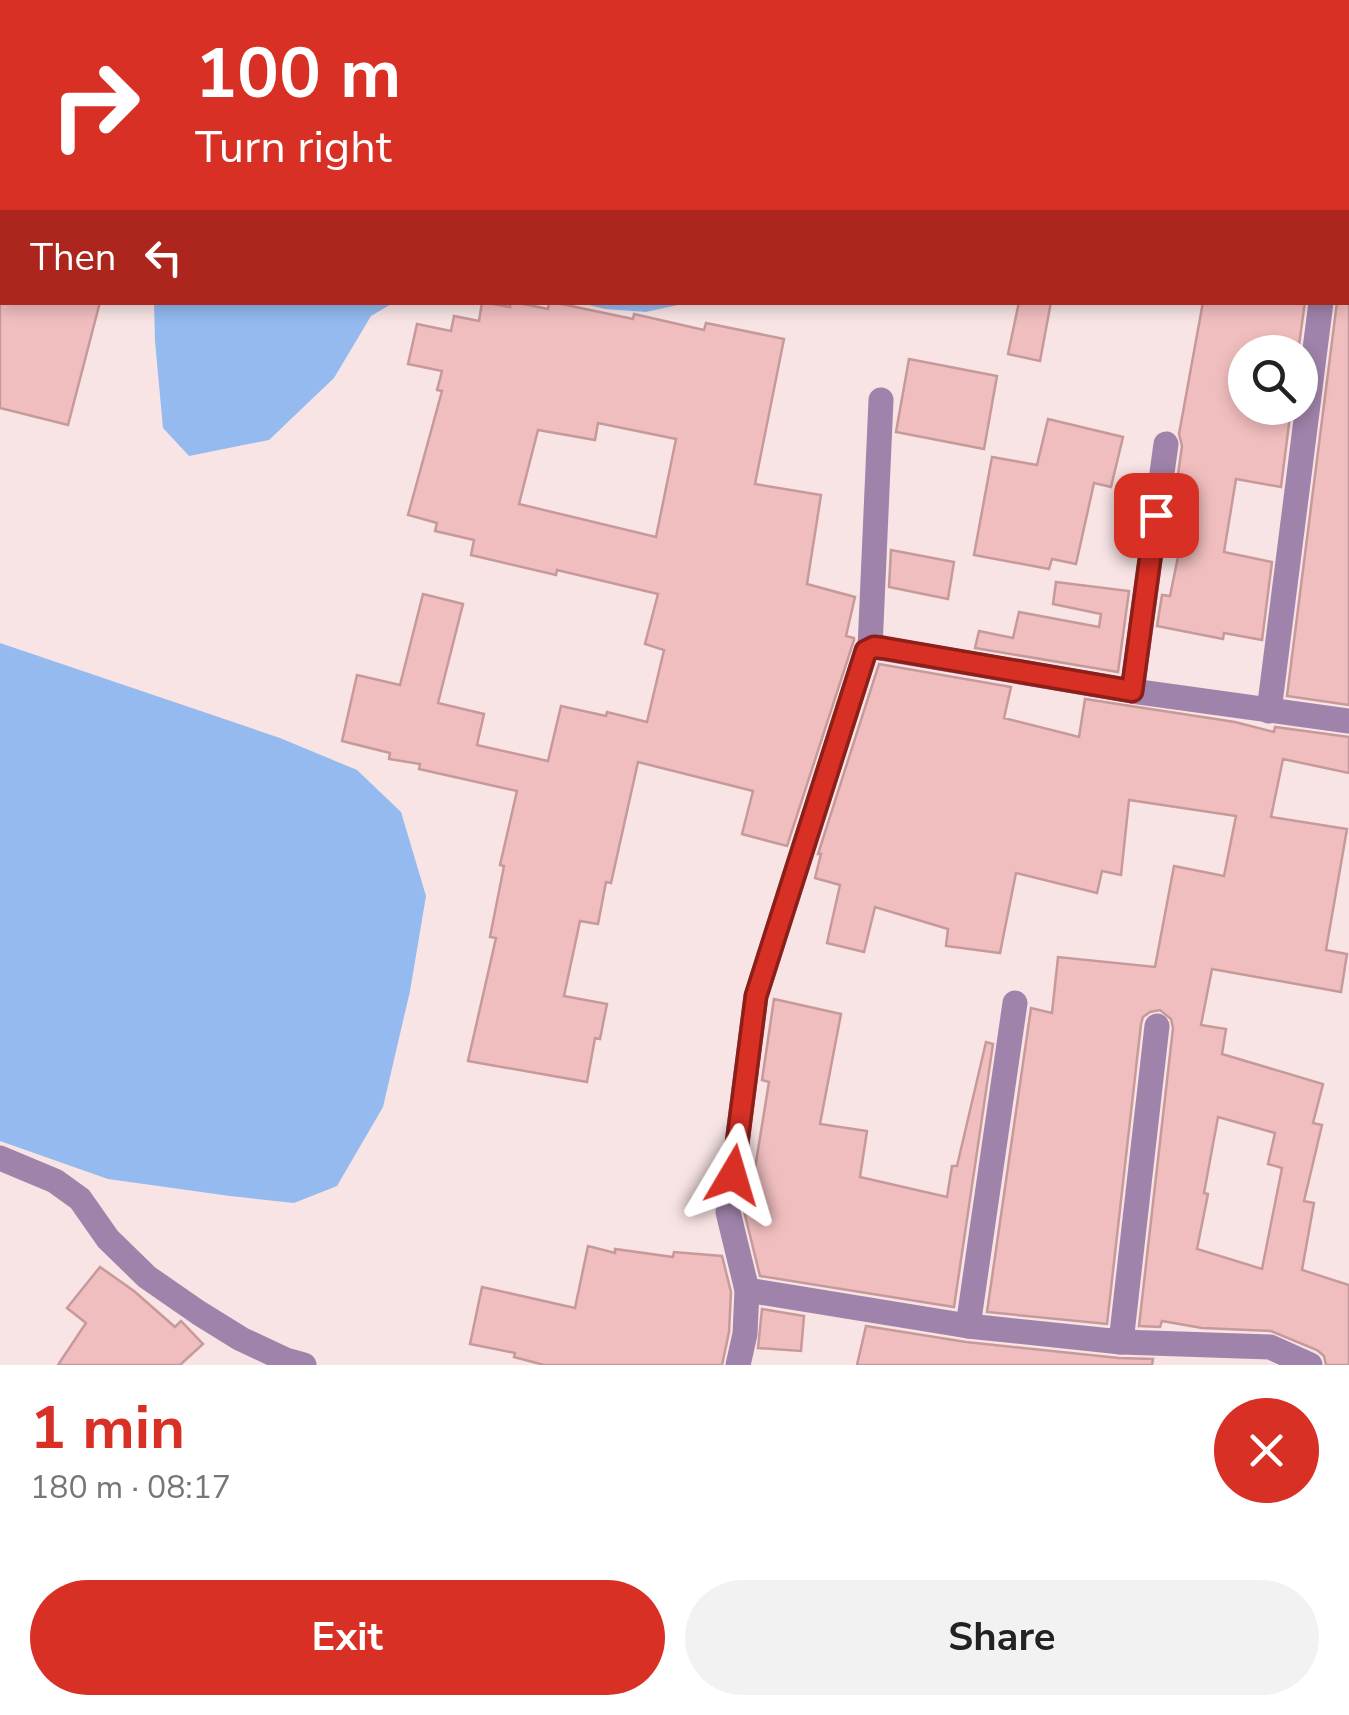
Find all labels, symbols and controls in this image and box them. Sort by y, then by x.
text: 100 m [195,26,401,122]
icon: right [30,40,160,170]
text: Turn right [195,117,392,178]
icon: left [136,230,191,285]
text: Then [30,232,116,283]
map controls [1228,335,1318,425]
button: search [1228,335,1318,425]
pin [1114,473,1199,558]
icon: arrive [1129,488,1184,543]
position arrow [681,1123,785,1227]
text: 1 min [30,1387,185,1469]
button: close [1214,1398,1319,1503]
text: 180 m · 08:17 [30,1466,231,1509]
button: Exit [30,1580,665,1695]
button: Share [685,1580,1319,1695]

